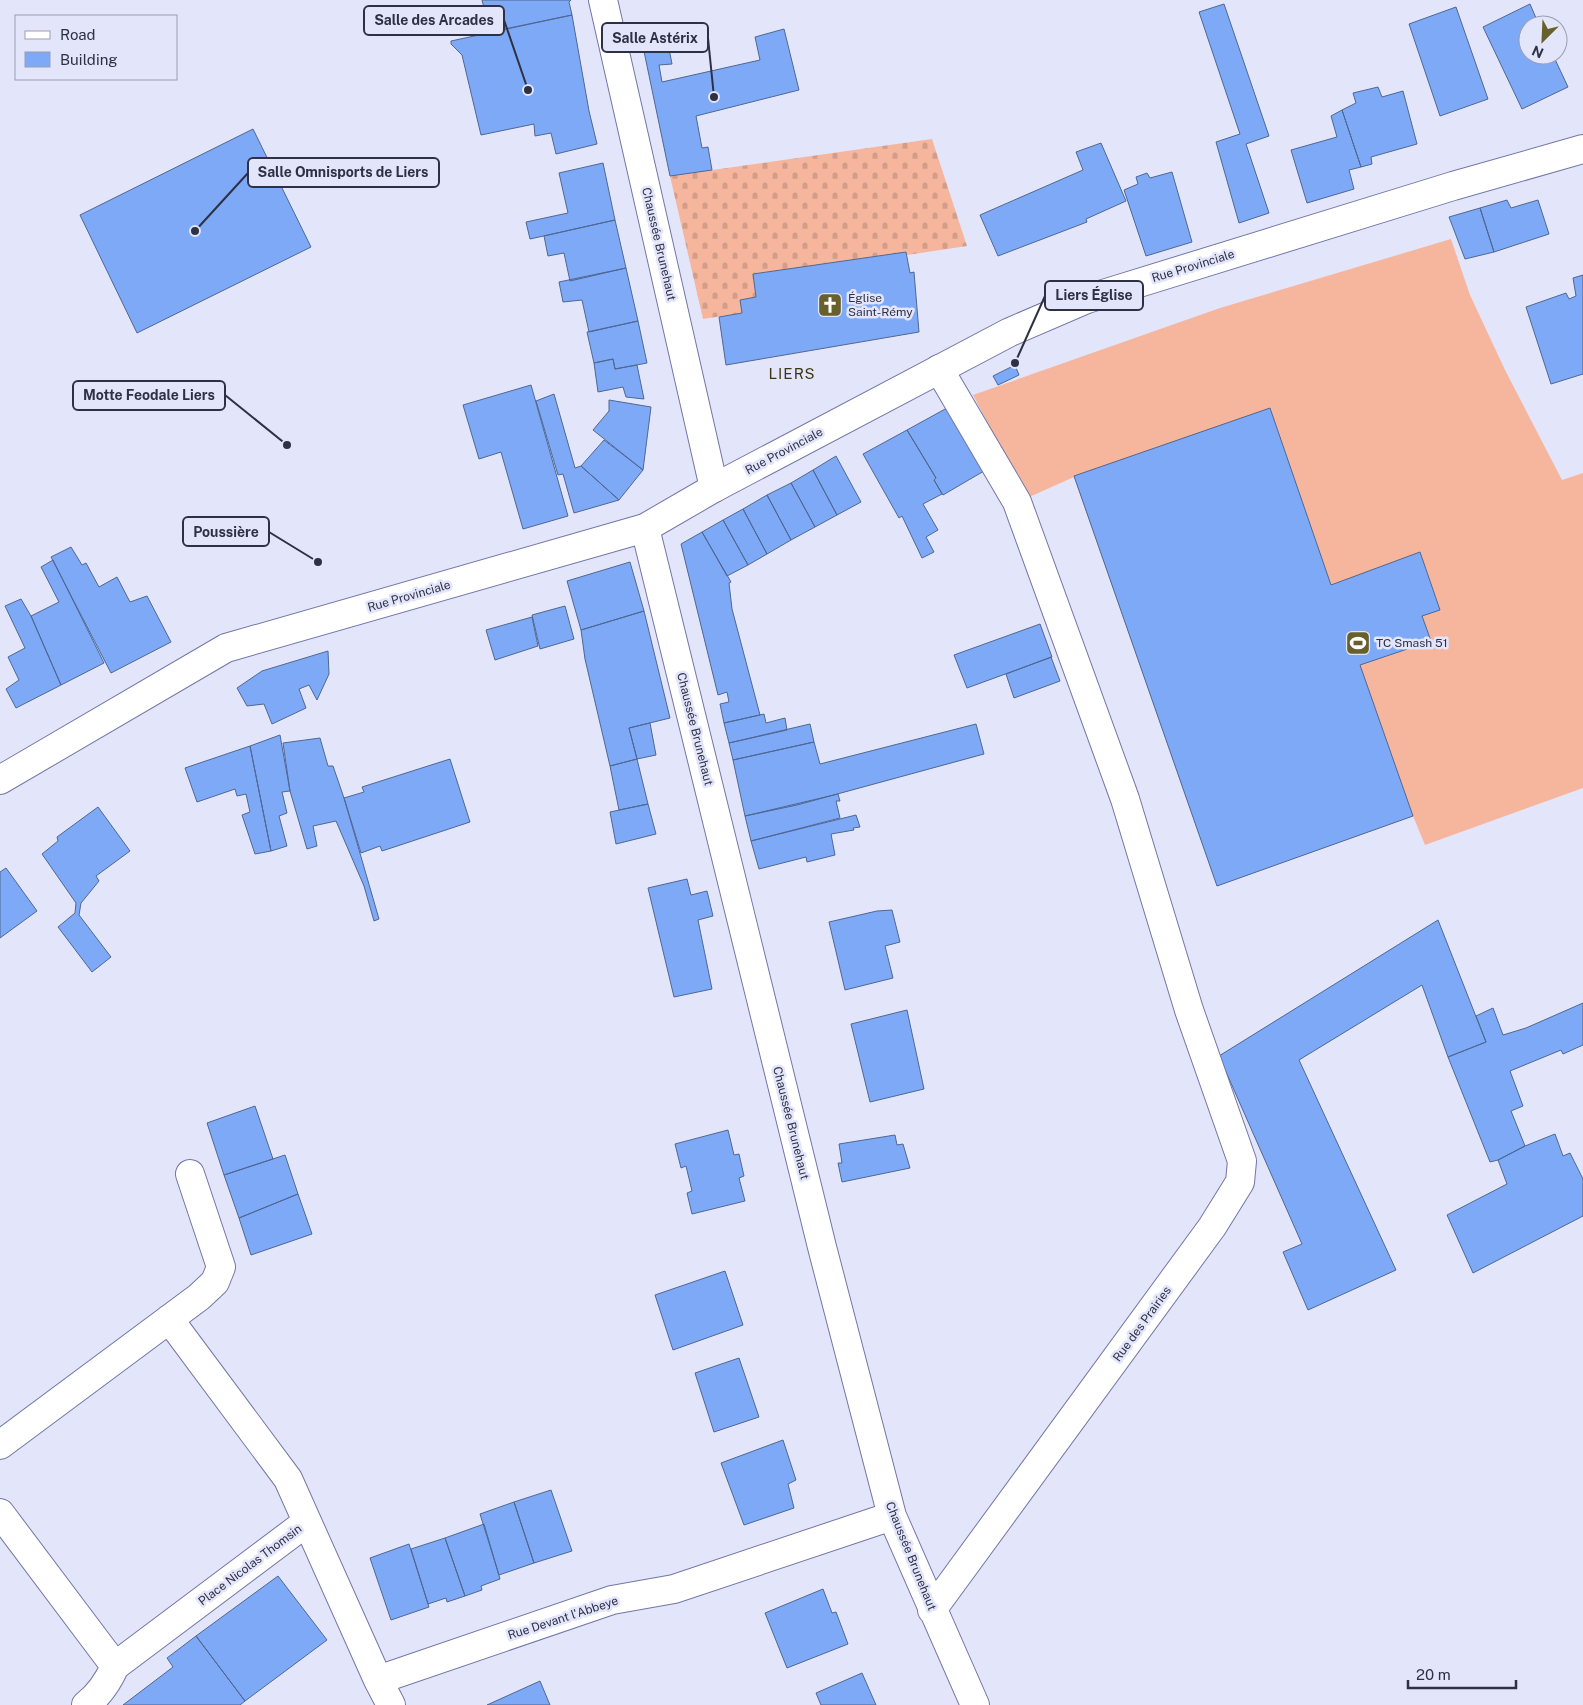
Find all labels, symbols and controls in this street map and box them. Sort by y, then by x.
callout: Salle des Arcades [364,6,504,35]
text: Salle des Arcades [374,12,494,28]
legend [15,15,178,80]
north arrow [1518,15,1568,65]
callout: Salle Astérix [602,23,708,52]
text: Road [60,26,96,43]
text: Salle Astérix [612,30,698,46]
text: N [1529,42,1546,61]
text: Building [60,51,118,68]
callout: Salle Omnisports de Liers [248,158,439,187]
text: Salle Omnisports de Liers [258,164,428,180]
street label: Chaussée Brunehaut [639,186,679,302]
street label: Rue Provinciale [1150,247,1236,285]
callout: Liers Église [1045,281,1143,310]
text: Liers Église [1055,286,1133,303]
place label: Église Saint-Rémy [848,291,913,319]
church icon: Église Saint-Rémy [817,292,843,318]
district label: LIERS [768,365,816,382]
callout: Motte Feodale Liers [73,381,225,410]
text: Motte Feodale Liers [83,387,215,403]
street label: Rue Provinciale [743,425,825,477]
callout: Poussière [183,517,269,546]
text: Poussière [193,524,259,540]
street label: Rue Provinciale [366,577,452,615]
sports icon: TC Smash 51 [1345,630,1371,656]
place label: TC Smash 51 [1376,636,1448,650]
street label: Chaussée Brunehaut [674,671,716,787]
street label: Chaussée Brunehaut [770,1065,812,1181]
street label: Rue des Prairies [1110,1284,1174,1364]
street label: Chaussée Brunehaut [883,1500,939,1613]
street label: Place Nicolas Thomsin [196,1522,304,1608]
street label: Rue Devant l'Abbeye [506,1593,620,1642]
scale bar [1408,1658,1516,1690]
text: 20 m [1416,1666,1451,1683]

